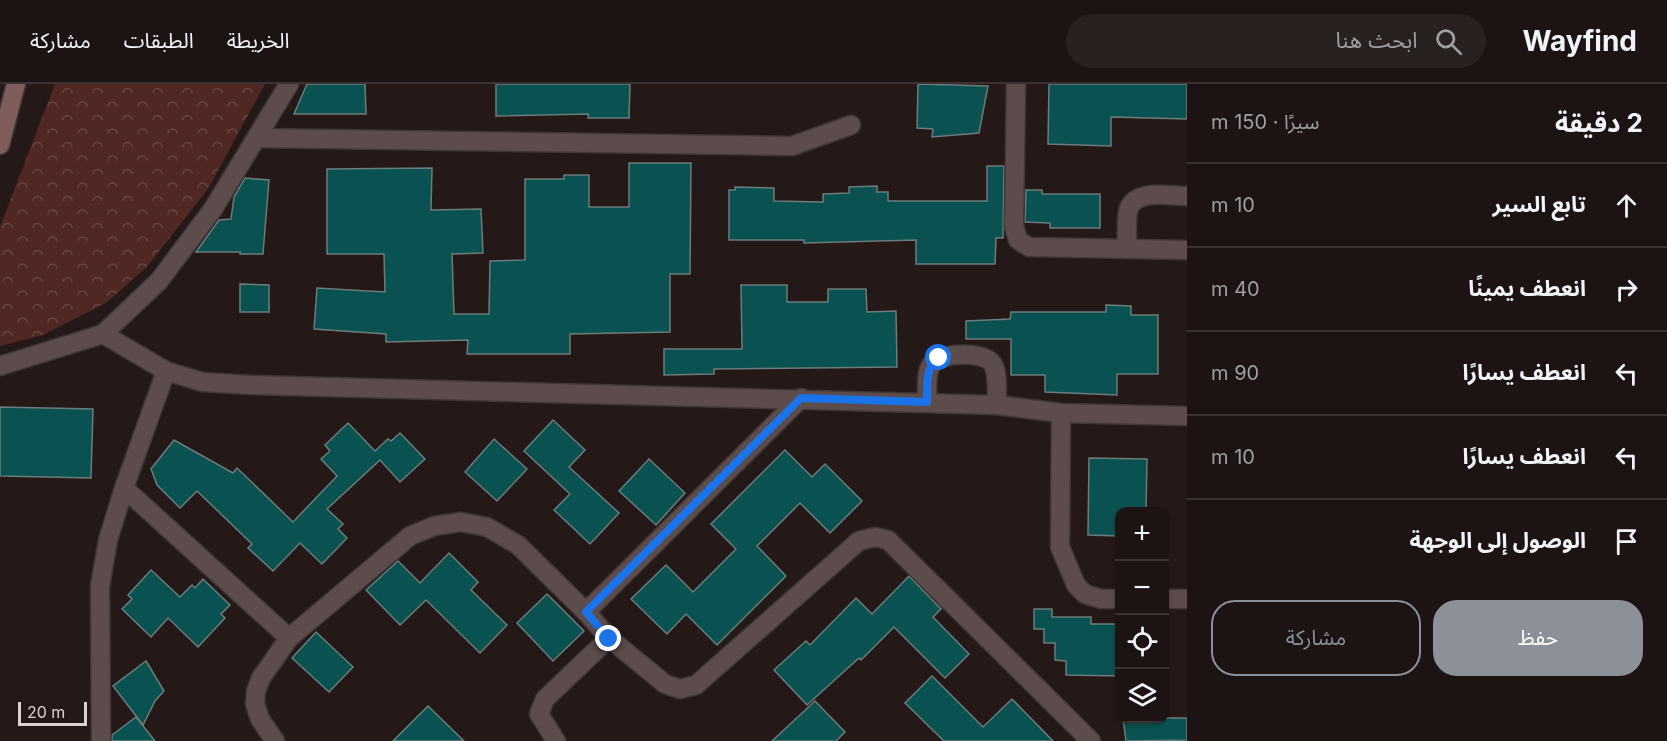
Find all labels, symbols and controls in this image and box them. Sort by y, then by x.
search box [1066,14,1486,68]
text: Wayfind [1522,24,1637,58]
icon: search [1432,25,1465,58]
text: ابحث هنا [1335,27,1417,53]
text: مشاركة [30,28,91,53]
text: الطبقات [124,28,194,53]
text: الخريطة [227,28,290,53]
text: 2 دقيقة [1555,107,1643,138]
text: سيرًا · 150 m [1211,110,1319,134]
icon: ahead [1610,189,1643,222]
text: تابع السير [1493,191,1586,217]
text: 10 m [1211,193,1255,217]
icon: right [1610,273,1643,306]
text: انعطف يمينًا [1468,275,1586,301]
text: 40 m [1211,277,1260,301]
route start [925,344,951,370]
icon: left [1610,357,1643,390]
text: انعطف يسارًا [1463,359,1586,385]
text: 90 m [1211,361,1259,385]
icon: left [1610,441,1643,474]
text: انعطف يسارًا [1463,443,1586,469]
text: 10 m [1211,445,1255,469]
map controls [1115,507,1169,723]
button: + [1115,507,1169,561]
icon: arrive [1610,525,1643,558]
text: الوصول إلى الوجهة [1409,527,1586,553]
button: − [1115,561,1169,615]
button: مشاركة [1211,600,1421,676]
button: حفظ [1433,600,1643,676]
button: locate [1115,615,1169,669]
route end [595,625,621,651]
button: layers [1115,669,1169,723]
scale bar [18,699,87,726]
text: 20 m [27,702,65,722]

